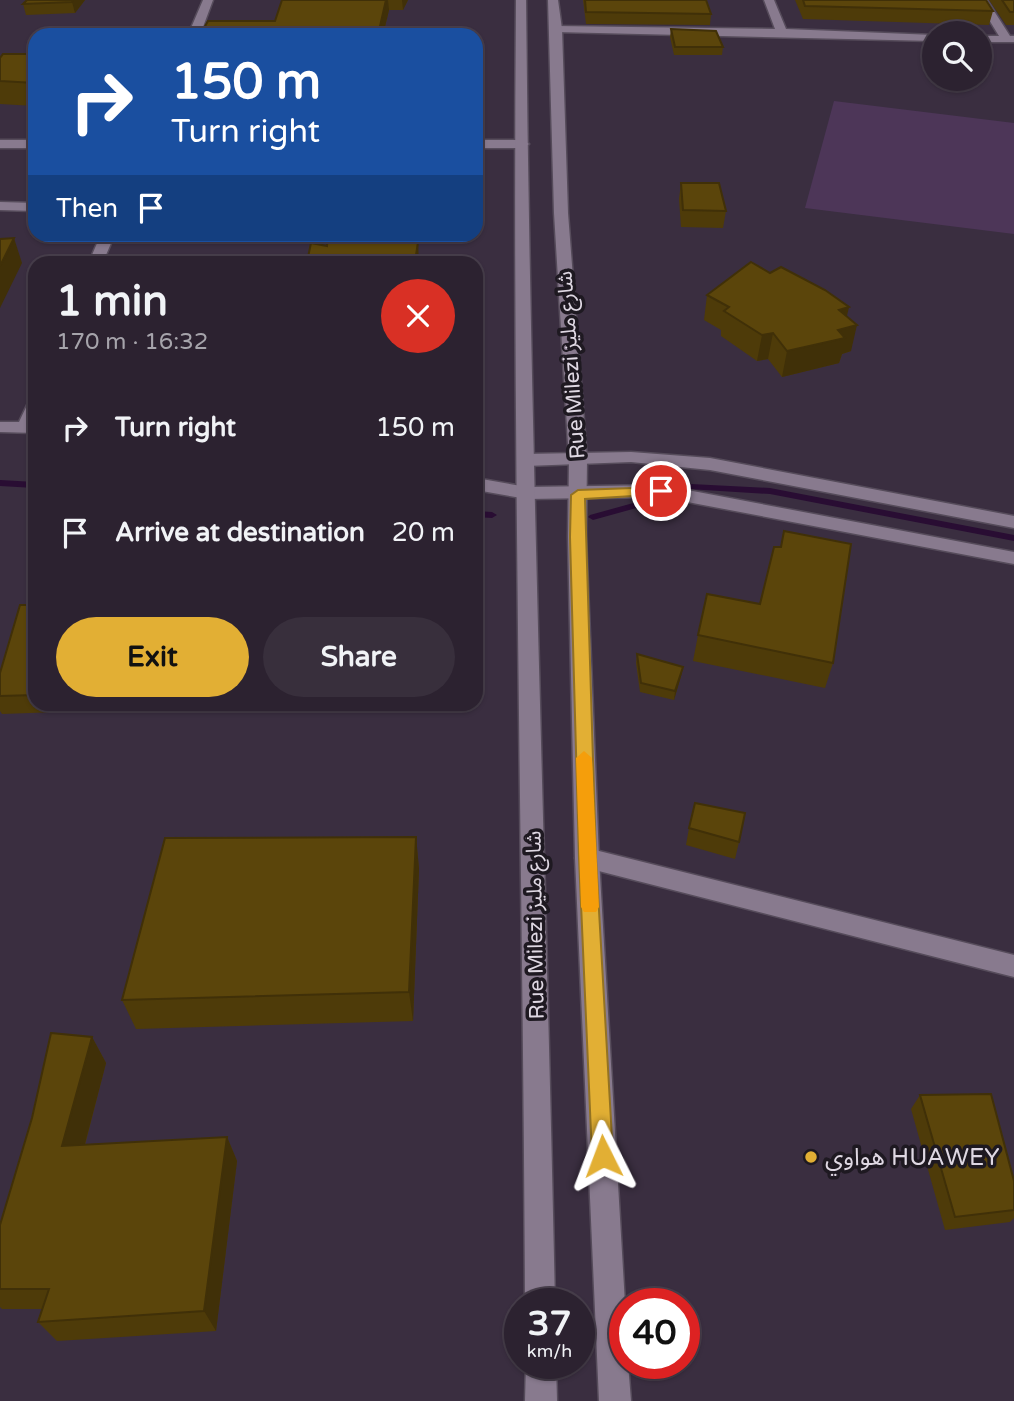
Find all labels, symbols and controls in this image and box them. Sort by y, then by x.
map controls [922,21,992,91]
button: search [922,21,992,91]
text: 150 m [171,53,321,112]
icon: right [56,56,147,147]
text: Turn right [171,113,320,151]
icon: arrive [132,189,170,227]
text: Then [56,193,118,224]
street label: Rue Milezi شارع مليز [552,270,593,460]
text: 1 min [56,276,168,327]
button: close [381,279,455,353]
text: 170 m · 16:32 [56,328,208,356]
icon: right [56,409,94,447]
text: Turn right [115,412,236,443]
text: 150 m [375,412,455,443]
pin [631,461,691,521]
icon: arrive [642,472,680,510]
icon: arrive [56,514,94,552]
text: Arrive at destination [115,517,365,548]
text: 20 m [392,517,455,548]
button: Exit [56,617,249,697]
button: Share [263,617,455,697]
street label: Rue Milezi شارع مليز [521,830,552,1019]
position arrow [566,1119,640,1193]
place label: هواوي HUAWEY [825,1143,1000,1176]
marker: هواوي HUAWEY [803,1149,819,1165]
speed limit sign: 40 [609,1288,700,1379]
text: 37 [528,1303,571,1345]
text: km/h [527,1340,572,1362]

